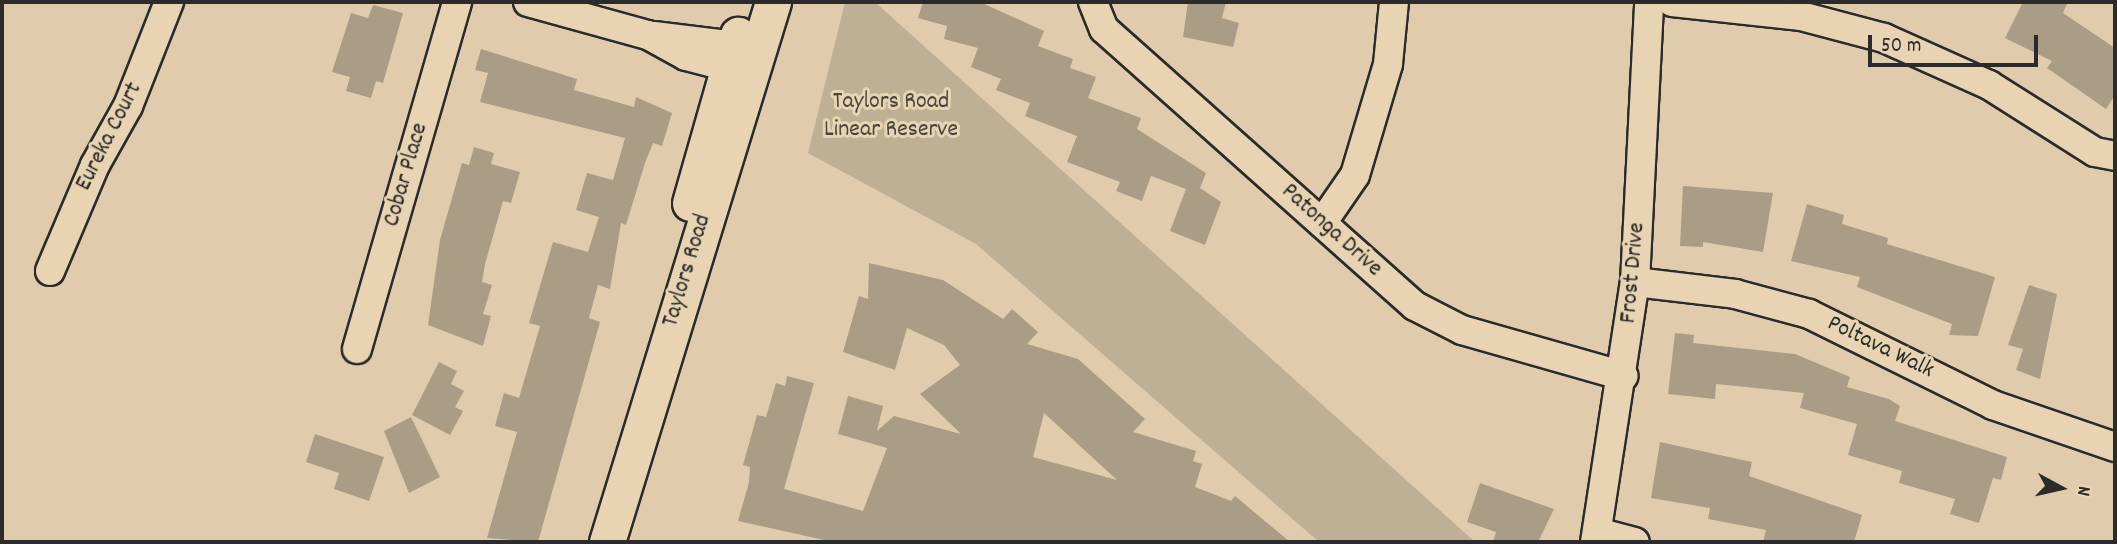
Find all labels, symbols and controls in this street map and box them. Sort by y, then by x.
scale bar [1872,21,2042,65]
text: 50 m [1881,32,1921,62]
street label: Eureka Court [70,78,150,196]
park label: Taylors Road Linear Reserve [824,89,958,145]
street label: Cobar Place [378,120,436,230]
street label: Patonga Drive [1274,178,1388,284]
street label: Taylors Road [657,211,719,331]
street label: Frost Drive [1615,221,1653,325]
street label: Poltava Walk [1822,310,1938,386]
north arrow [2026,453,2096,523]
text: N [2068,484,2096,498]

